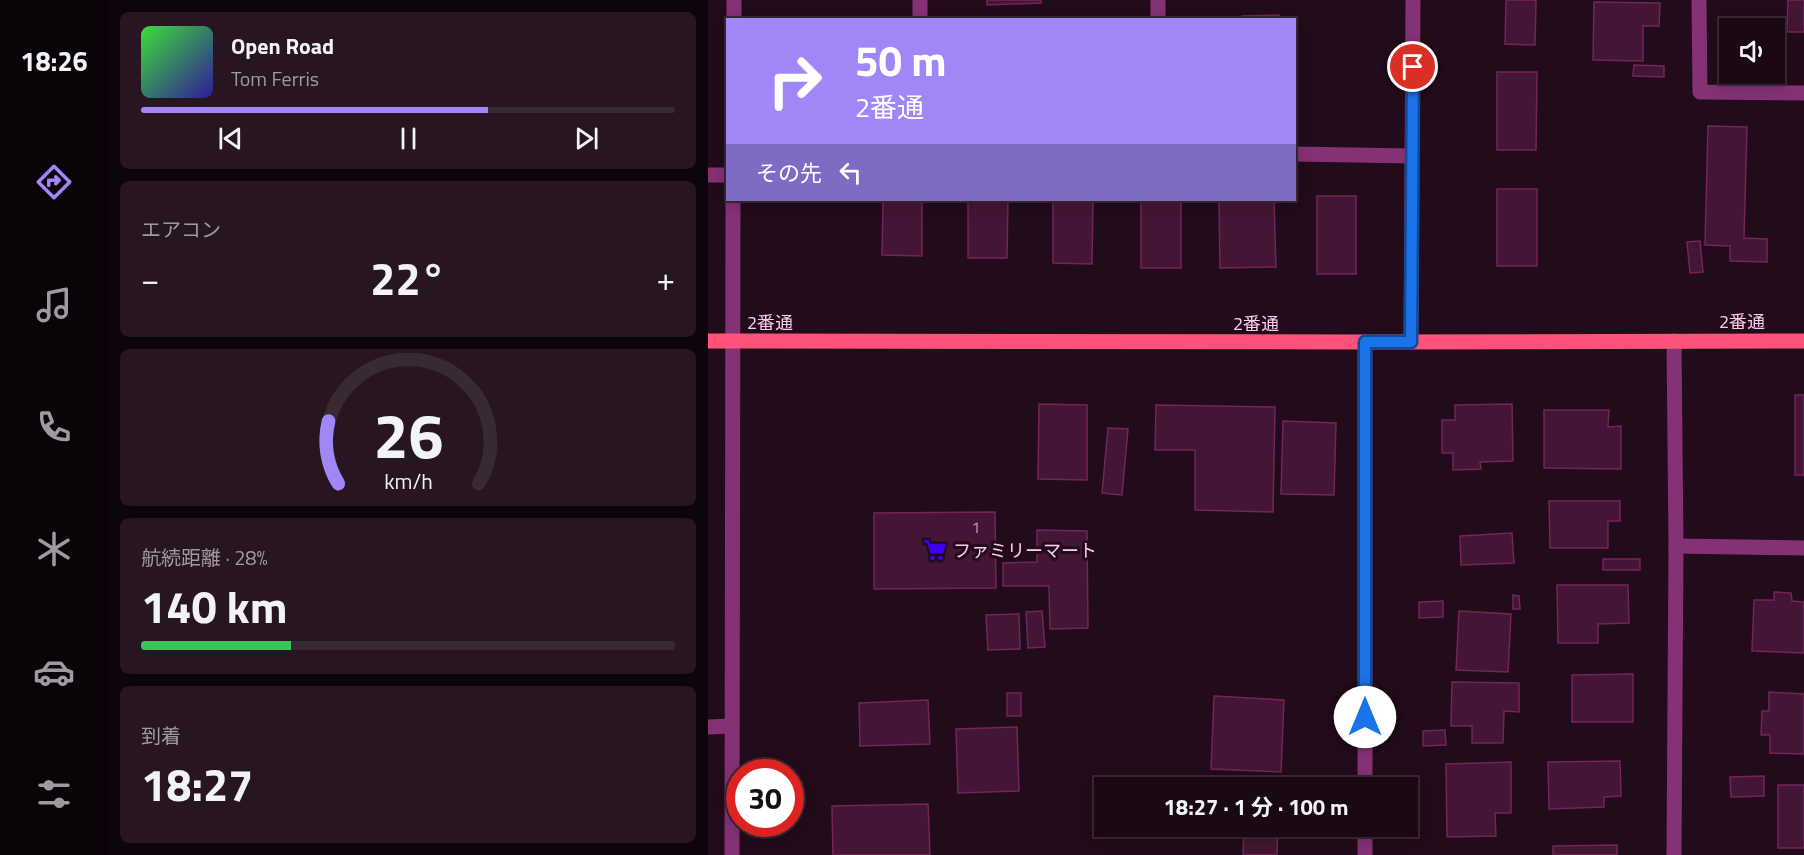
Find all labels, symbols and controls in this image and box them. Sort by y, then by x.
map controls [1719,18,1785,84]
button: sound [1719,18,1785,84]
text: 50 m [855,28,947,92]
text: Open Road [231,29,334,63]
text: 18:26 [20,40,88,81]
pin [1387,41,1438,92]
icon: right [756,42,834,120]
icon: arrive [1396,50,1429,83]
text: Tom Ferris [231,63,319,94]
text: 2番通 [855,86,924,127]
icon: previous [214,122,247,155]
icon: pause [392,122,425,155]
icon: next [570,122,603,155]
text: その先 [756,156,822,190]
icon: left [834,156,867,189]
icon: directions [33,161,75,203]
text: エアコン [141,214,221,245]
text: 22° [370,244,446,312]
text: − [141,254,159,304]
text: + [657,254,675,304]
icon: music [33,284,75,326]
street label: 2番通 [1719,308,1765,335]
street label: 2番通 [747,309,793,336]
street label: 2番通 [1233,310,1279,337]
text: 26 [373,388,443,483]
icon: phone [33,406,75,448]
text: km/h [384,466,432,498]
house number: 1 [972,516,980,539]
icon: climate [33,528,75,570]
supermarket icon: ファミリーマート [922,537,948,563]
place label: ファミリーマート [953,537,1097,564]
text: 航続距離 · 28% [141,542,268,573]
text: 140 km [141,572,287,640]
icon: car [33,651,75,693]
position arrow [1333,685,1397,749]
text: 到着 [141,720,181,751]
text: 18:27 [141,750,253,818]
speed limit sign: 30 [726,759,804,837]
icon: filters [33,773,75,815]
text: 18:27 · 1 分 · 100 m [1164,790,1348,824]

